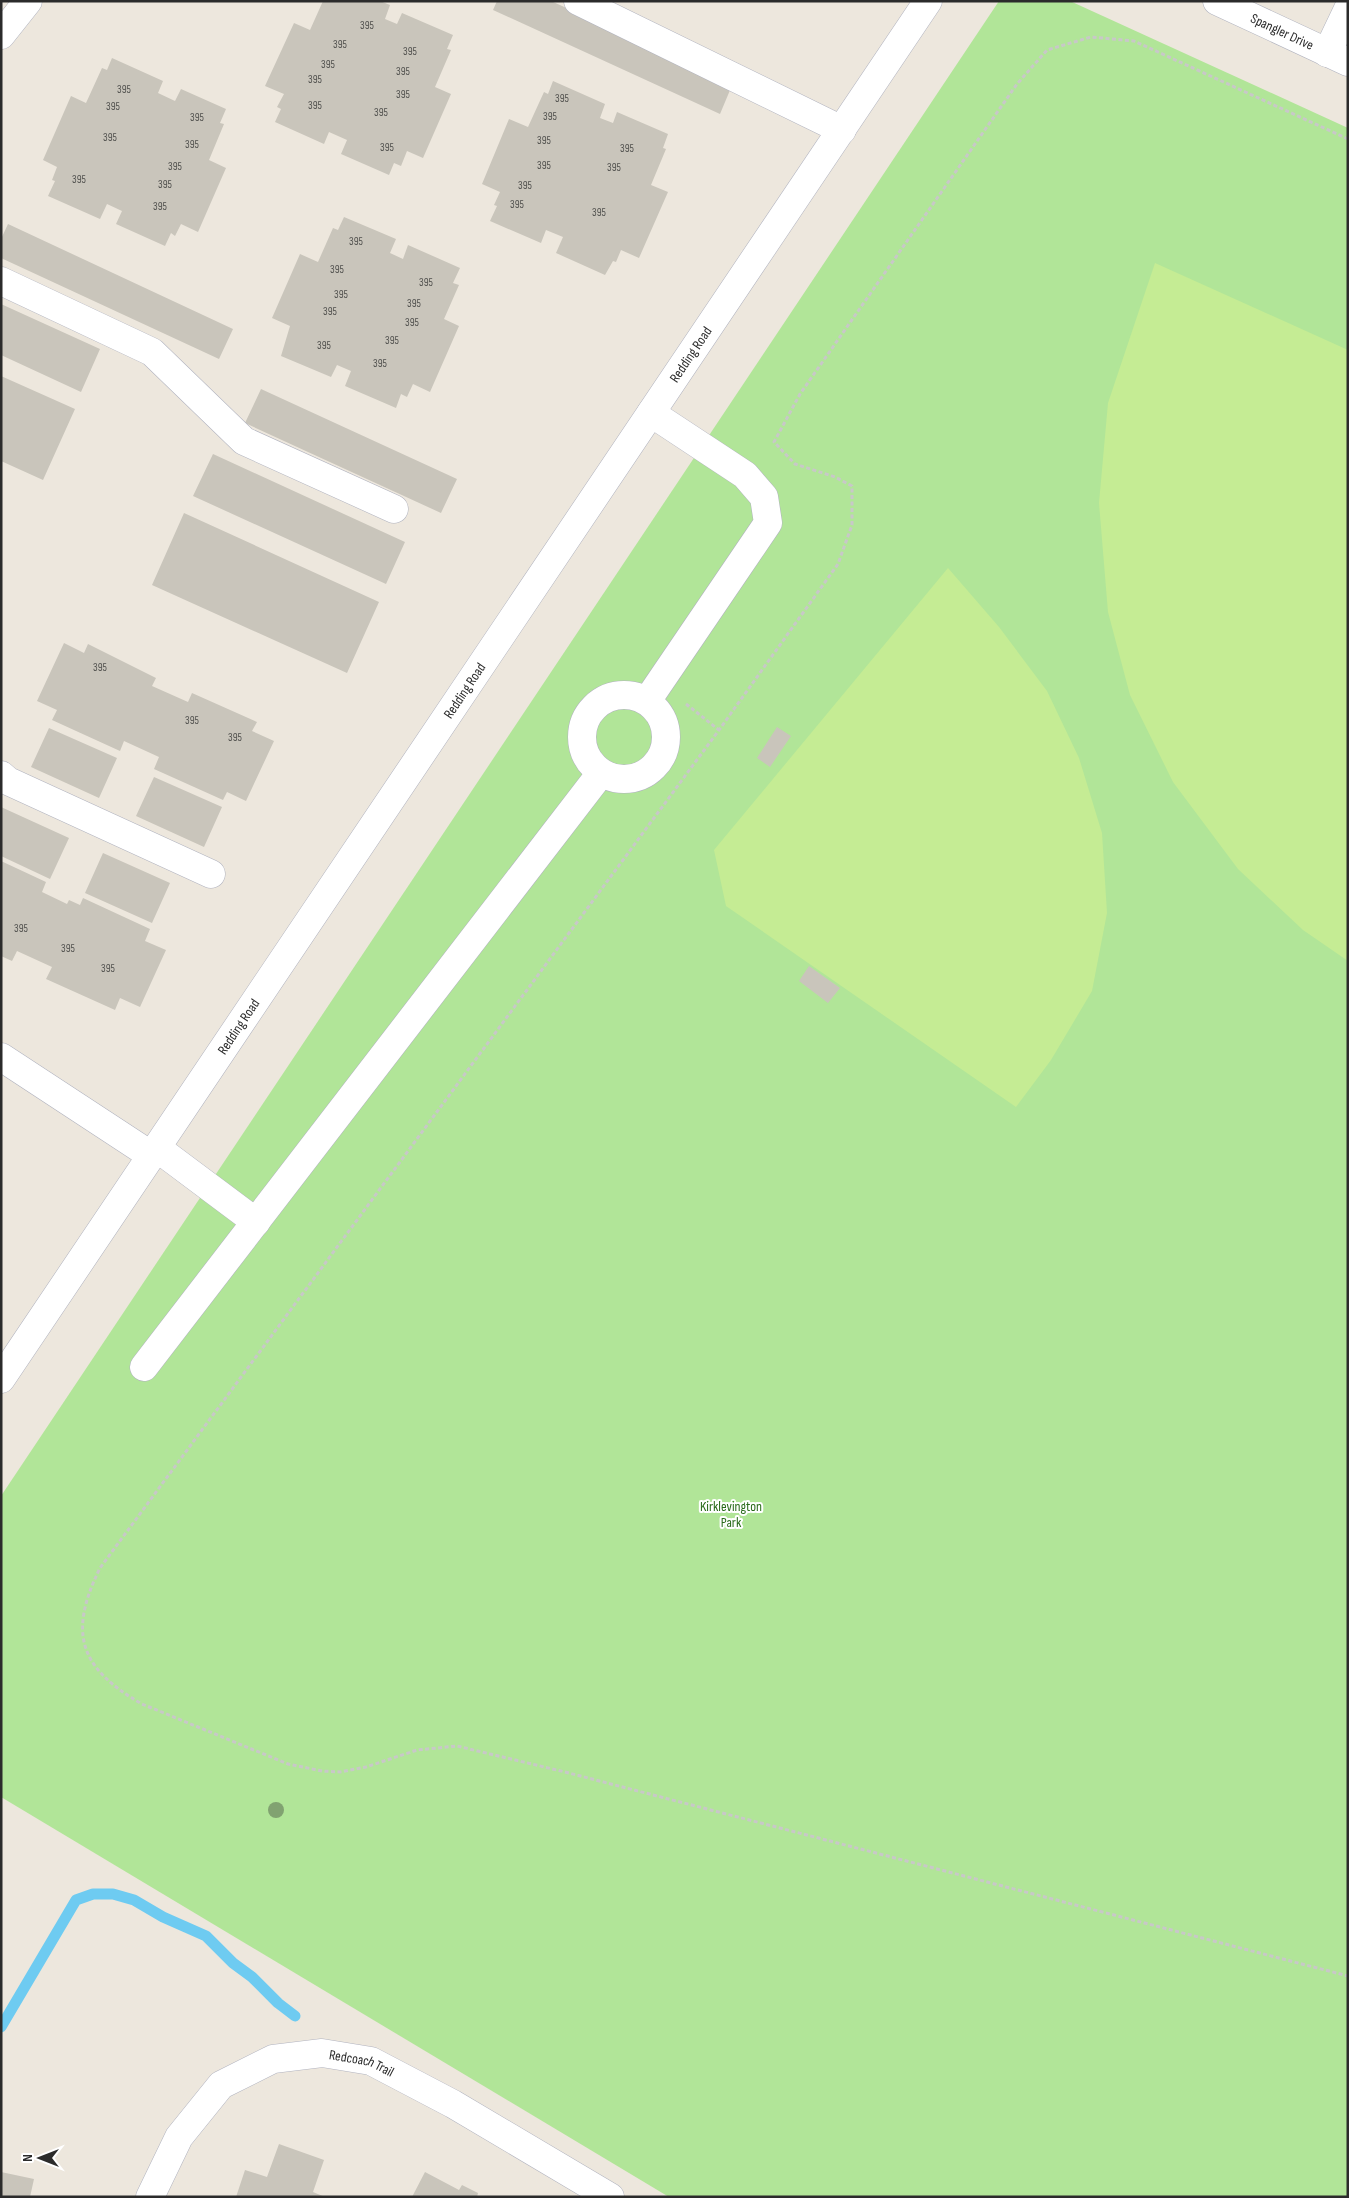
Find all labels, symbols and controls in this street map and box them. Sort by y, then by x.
street label: Spangler Drive [1248,10,1316,54]
house number: 395 [360,19,374,32]
house number: 395 [333,38,347,51]
house number: 395 [403,45,417,58]
house number: 395 [321,58,335,71]
house number: 395 [396,65,410,78]
house number: 395 [308,73,322,86]
house number: 395 [117,83,131,96]
house number: 395 [396,88,410,101]
house number: 395 [555,92,569,105]
house number: 395 [308,99,322,112]
house number: 395 [106,100,120,113]
house number: 395 [374,106,388,119]
house number: 395 [543,110,557,123]
house number: 395 [190,111,204,124]
house number: 395 [103,131,117,144]
house number: 395 [537,134,551,147]
house number: 395 [185,138,199,151]
house number: 395 [380,141,394,154]
house number: 395 [620,142,634,155]
house number: 395 [537,159,551,172]
house number: 395 [168,160,182,173]
house number: 395 [607,161,621,174]
house number: 395 [72,173,86,186]
house number: 395 [158,178,172,191]
house number: 395 [518,179,532,192]
house number: 395 [510,198,524,211]
house number: 395 [153,200,167,213]
house number: 395 [592,206,606,219]
house number: 395 [349,235,363,248]
house number: 395 [330,263,344,276]
house number: 395 [419,276,433,289]
house number: 395 [334,288,348,301]
house number: 395 [407,297,421,310]
house number: 395 [323,305,337,318]
house number: 395 [405,316,419,329]
street label: Redding Road [666,323,716,386]
house number: 395 [385,334,399,347]
house number: 395 [317,339,331,352]
house number: 395 [373,357,387,370]
street label: Redding Road [440,659,490,722]
house number: 395 [93,661,107,674]
house number: 395 [185,714,199,727]
house number: 395 [228,731,242,744]
house number: 395 [14,922,28,935]
house number: 395 [61,942,75,955]
house number: 395 [101,962,115,975]
street label: Redding Road [214,995,263,1058]
park label: Kirklevington Park [700,1498,762,1531]
street label: Redcoach Trail [328,2046,397,2081]
north arrow [15,2133,65,2183]
text: N [19,2154,36,2162]

